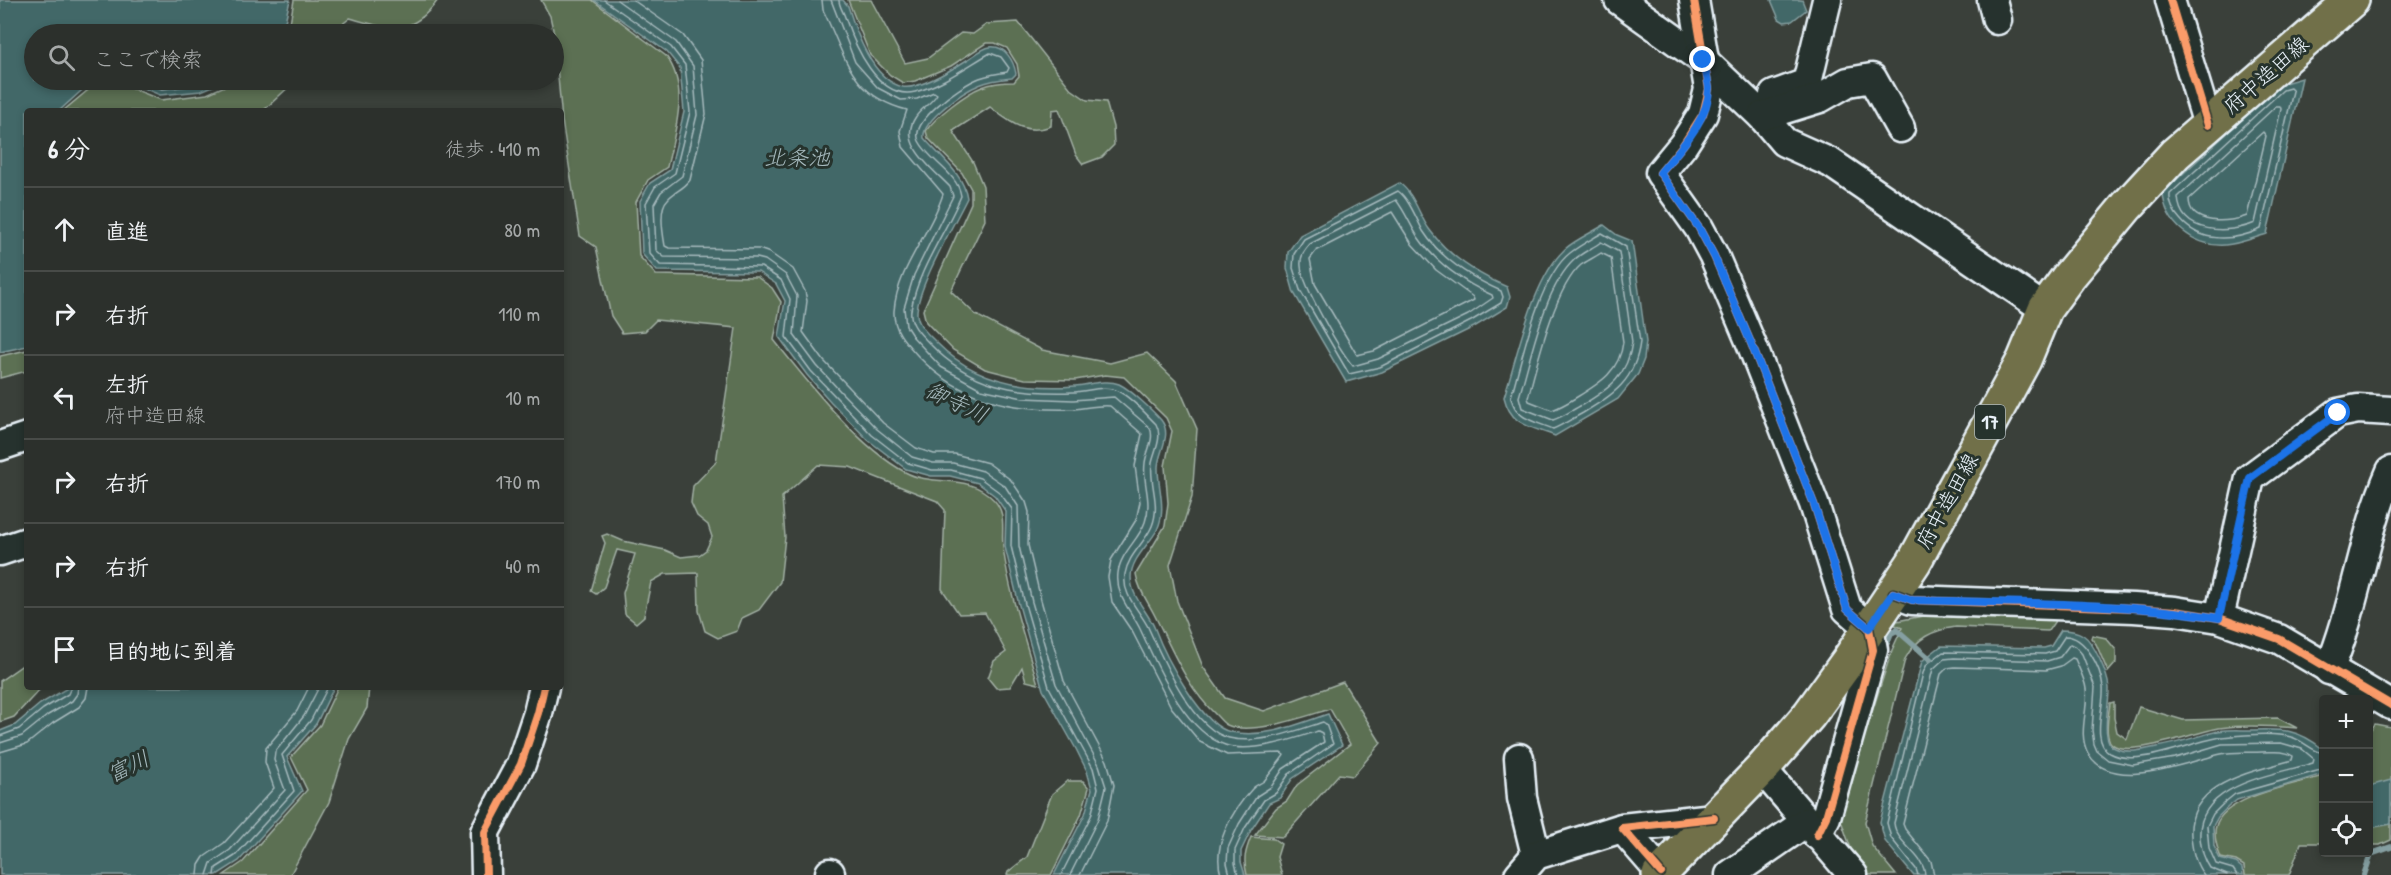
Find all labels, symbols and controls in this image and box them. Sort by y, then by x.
search box [24,24,564,90]
street label: 府中造田線 [2217,29,2315,120]
icon: search [45,41,78,74]
text: ここで検索 [93,44,203,74]
route end [1689,46,1715,72]
text: 6 分 [48,131,90,166]
text: 徒歩 · 410 m [445,135,540,162]
water label: 北条池 [764,142,831,172]
icon: ahead [48,213,81,246]
text: 直進 [105,216,149,246]
text: 80 m [504,216,540,243]
icon: right [48,297,81,330]
text: 右折 [105,300,149,330]
text: 110 m [498,300,540,327]
text: 左折 [105,369,149,399]
water label: 御寺川 [921,374,993,430]
icon: left [48,381,81,414]
text: 10 m [506,384,540,411]
route start [2324,399,2350,425]
text: 府中造田線 [105,401,205,428]
road number: 17 [1975,405,2005,439]
street label: 府中造田線 [1908,448,1985,554]
icon: right [48,465,81,498]
text: 右折 [105,468,149,498]
text: 170 m [496,468,540,495]
icon: right [48,549,81,582]
text: 右折 [105,552,149,582]
text: 40 m [505,552,540,579]
icon: arrive [48,633,81,666]
text: 目的地に到着 [105,636,237,666]
map controls [2319,695,2373,857]
button: + [2319,695,2373,749]
water label: 富川 [102,743,154,789]
button: − [2319,749,2373,803]
button: locate [2319,803,2373,857]

